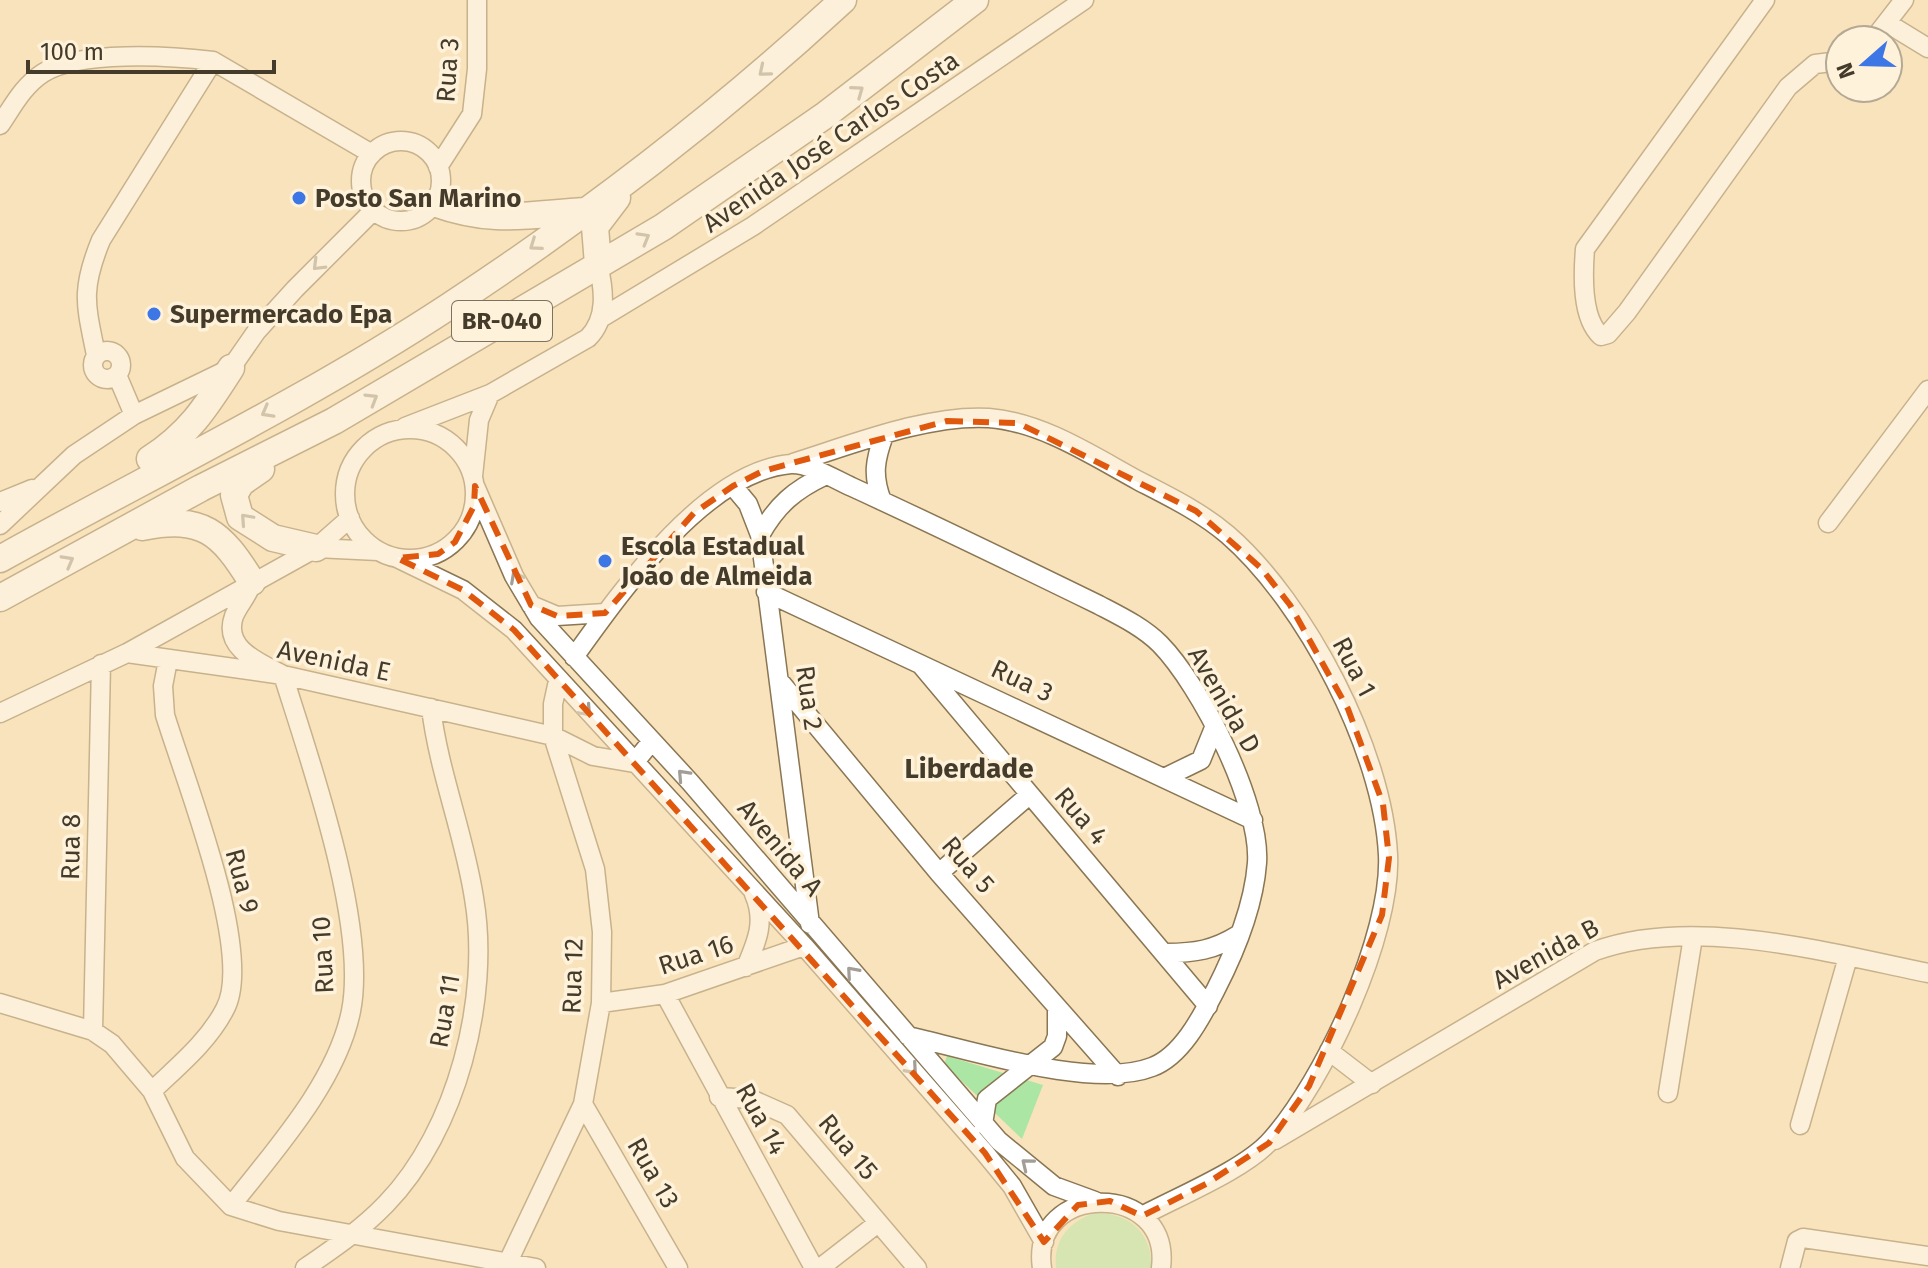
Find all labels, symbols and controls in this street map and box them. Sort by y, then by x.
scale bar [28,24,274,74]
north arrow [1824,24,1904,104]
street label: Rua 3 [430,37,466,103]
text: 100 m [40,38,104,66]
street label: Avenida José Carlos Costa [697,45,965,239]
text: N [1830,59,1861,82]
one-way arrow [759,61,773,76]
one-way arrow [849,86,864,100]
place label: Posto San Marino [315,183,521,214]
marker: Posto San Marino [290,189,308,207]
one-way arrow [635,232,649,248]
one-way arrow [529,235,544,250]
one-way arrow [313,256,327,270]
place label: Supermercado Epa [170,299,392,330]
road number: BR-040 [452,301,552,341]
marker: Supermercado Epa [145,305,163,323]
one-way arrow [363,393,378,408]
one-way arrow [261,402,276,418]
one-way arrow [241,514,255,528]
place label: Escola Estadual João de Almeida [620,531,812,592]
marker: Escola Estadual João de Almeida [596,552,614,570]
one-way arrow [60,555,74,570]
one-way arrow [510,571,525,586]
street label: Rua 1 [1325,632,1383,702]
street label: Avenida E [275,634,393,688]
street label: Avenida D [1181,641,1267,759]
street label: Rua 3 [986,653,1058,709]
street label: Rua 2 [789,664,829,732]
one-way arrow [576,702,591,716]
district label: Liberdade [904,752,1034,785]
one-way arrow [679,769,693,784]
street label: Rua 4 [1048,781,1114,851]
street label: Avenida A [731,794,829,902]
street label: Rua 8 [55,814,87,880]
street label: Rua 5 [935,830,1001,900]
street label: Rua 9 [219,845,265,917]
street label: Avenida B [1487,912,1605,996]
street label: Rua 10 [305,915,341,995]
street label: Rua 16 [655,928,737,982]
street label: Rua 12 [556,937,590,1015]
one-way arrow [847,967,862,982]
street label: Rua 11 [423,972,467,1050]
one-way arrow [902,1059,917,1074]
street label: Rua 14 [729,1078,793,1160]
street label: Rua 15 [812,1108,884,1186]
street label: Rua 13 [621,1132,685,1214]
one-way arrow [1022,1159,1036,1174]

